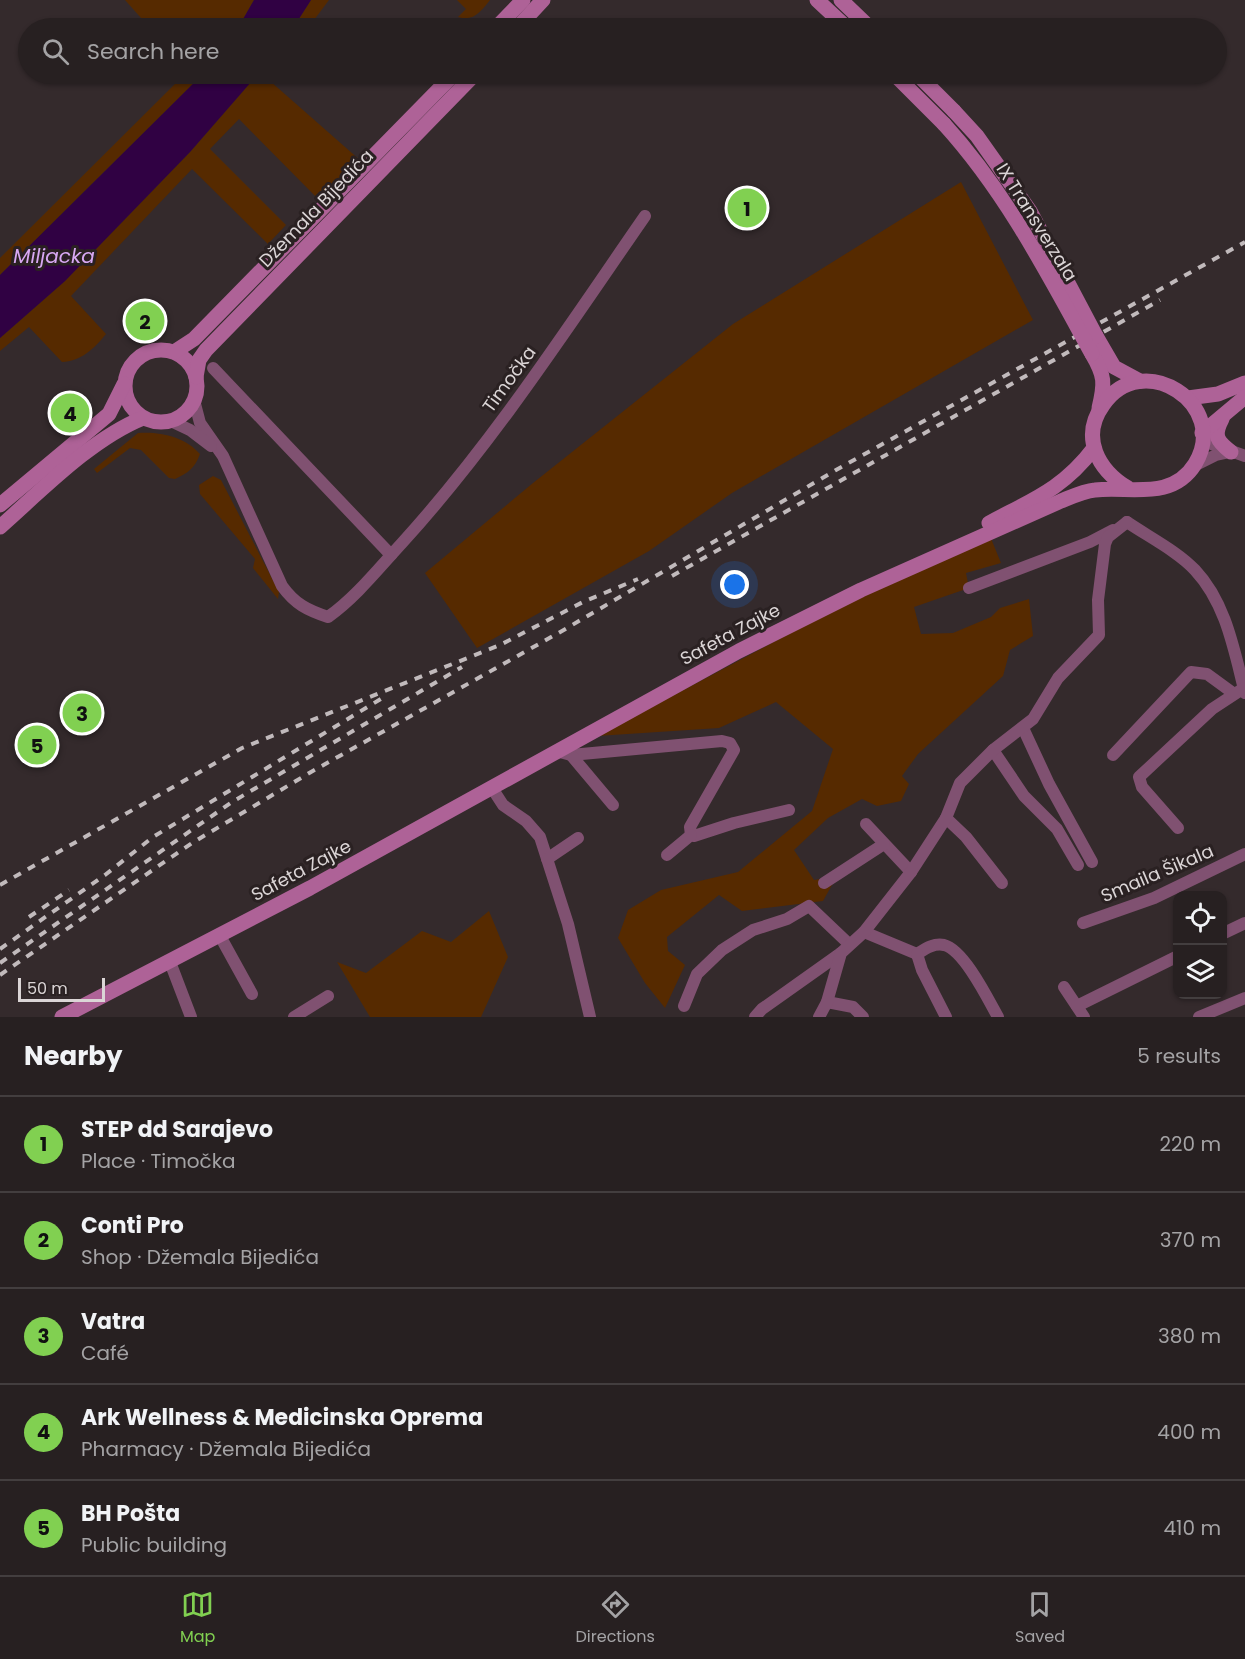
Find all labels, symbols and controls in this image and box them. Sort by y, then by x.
search box [18,18,1227,84]
icon: search [39,35,72,68]
text: Search here [87,36,220,67]
street label: Džemala Bijedića [253,144,379,272]
street label: IX Transverzala [991,158,1083,286]
pin: 1 [728,186,766,230]
water label: Miljacka [13,242,95,270]
pin: 2 [126,298,164,344]
street label: Timočka [476,341,542,417]
pin: 4 [50,390,90,436]
your location [720,570,749,599]
street label: Safeta Zajke [676,597,784,671]
pin: 3 [62,690,101,736]
pin: 5 [18,722,57,768]
street label: Safeta Zajke [247,833,355,907]
street label: Smaila Šikala [1097,838,1217,908]
map controls [1173,891,1227,999]
button: locate [1173,891,1227,945]
button: layers [1173,945,1227,999]
scale bar [18,975,105,1002]
text: 50 m [27,977,68,1000]
text: Nearby [24,1038,122,1074]
text: 5 results [1137,1042,1221,1070]
text: STEP dd Sarajevo [81,1114,273,1145]
text: 1 [40,1130,47,1158]
text: 220 m [1160,1130,1221,1158]
text: Place · Timočka [81,1147,236,1175]
text: Conti Pro [81,1210,184,1241]
text: 2 [38,1226,49,1254]
text: 370 m [1160,1226,1221,1254]
text: Shop · Džemala Bijedića [81,1243,319,1271]
text: Vatra [81,1306,145,1337]
text: 3 [37,1322,50,1350]
text: 380 m [1158,1322,1221,1350]
text: Café [81,1339,129,1367]
text: Ark Wellness & Medicinska Oprema [81,1402,483,1433]
text: 4 [37,1418,50,1446]
text: 400 m [1157,1418,1221,1446]
text: Pharmacy · Džemala Bijedića [81,1435,371,1463]
text: BH Pošta [81,1498,180,1529]
text: 5 [37,1514,50,1542]
text: 410 m [1164,1514,1221,1542]
text: Public building [81,1531,227,1559]
tab: Map [180,1588,215,1649]
tab: Directions [576,1588,655,1649]
tab: Saved [1015,1588,1065,1649]

